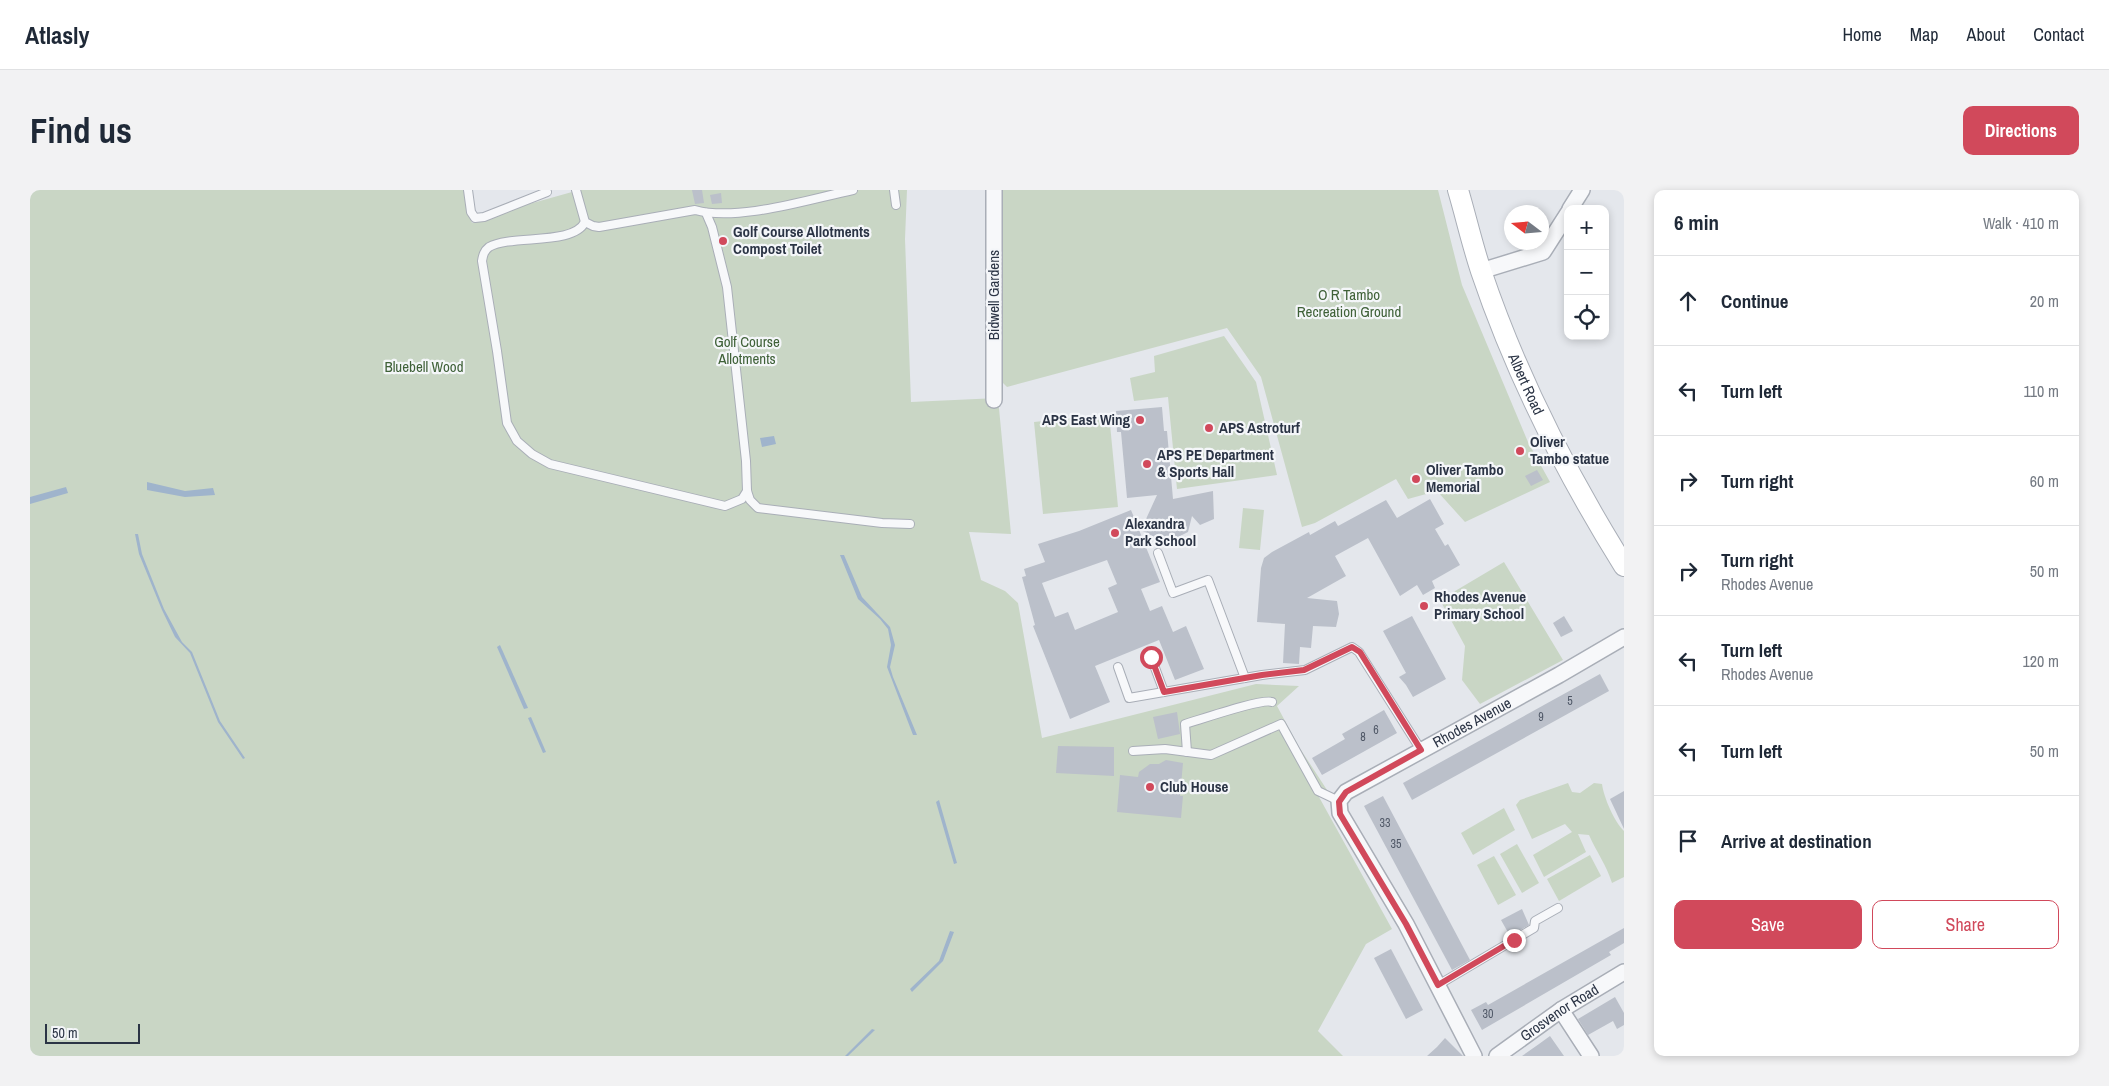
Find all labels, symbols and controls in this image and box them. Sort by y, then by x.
text: Atlasly [25,19,90,51]
text: Home [1842,22,1882,47]
text: Map [1910,22,1939,47]
text: About [1967,22,2005,47]
text: Contact [2033,22,2084,47]
button: Directions [1963,106,2079,155]
text: Find us [30,107,132,154]
north arrow [1504,205,1549,250]
map controls [1564,205,1609,340]
button: + [1564,205,1609,250]
text: 6 min [1674,208,1719,237]
text: Walk · 410 m [1983,212,2059,234]
place label: Golf Course Allotments Compost Toilet [733,221,870,259]
marker: Golf Course Allotments Compost Toilet [717,235,729,247]
street label: Bidwell Gardens [983,250,1004,340]
button: − [1564,250,1609,295]
park label: O R Tambo Recreation Ground [1297,284,1401,322]
icon: ahead [1674,287,1702,315]
text: Continue [1721,288,1789,314]
text: 20 m [2030,290,2059,312]
button: locate [1564,295,1609,340]
park label: Golf Course Allotments [714,331,780,369]
street label: Albert Road [1503,349,1549,418]
park label: Bluebell Wood [384,356,464,377]
icon: left [1674,377,1702,405]
text: Turn left [1721,378,1782,404]
text: 110 m [2023,380,2059,402]
place label: APS East Wing [1042,409,1130,430]
marker: APS East Wing [1134,414,1146,426]
place label: APS Astroturf [1219,417,1301,438]
marker: APS Astroturf [1203,422,1215,434]
place label: Oliver Tambo statue [1530,431,1609,469]
place label: APS PE Department & Sports Hall [1157,444,1274,482]
marker: Oliver Tambo statue [1514,445,1526,457]
marker: APS PE Department & Sports Hall [1141,458,1153,470]
place label: Oliver Tambo Memorial [1426,459,1504,497]
icon: right [1674,467,1702,495]
text: Turn right [1721,468,1793,494]
text: 60 m [2030,470,2059,492]
marker: Oliver Tambo Memorial [1410,473,1422,485]
place label: Alexandra Park School [1125,513,1196,551]
marker: Alexandra Park School [1109,527,1121,539]
text: Turn right [1721,547,1793,573]
icon: right [1674,557,1702,585]
text: 50 m [2030,560,2059,582]
text: Rhodes Avenue [1721,573,1813,595]
place label: Rhodes Avenue Primary School [1434,586,1526,624]
marker: Rhodes Avenue Primary School [1418,600,1430,612]
text: Turn left [1721,637,1782,663]
route start [1140,646,1163,669]
icon: left [1674,647,1702,675]
text: 120 m [2023,650,2059,672]
text: Rhodes Avenue [1721,663,1813,685]
street label: Rhodes Avenue [1429,692,1515,752]
house number: 5 [1567,693,1573,709]
house number: 9 [1538,709,1544,725]
house number: 6 [1373,722,1379,738]
house number: 8 [1360,729,1366,745]
icon: left [1674,737,1702,765]
text: Turn left [1721,738,1782,764]
text: 50 m [2030,740,2059,762]
place label: Club House [1160,776,1229,797]
marker: Club House [1144,781,1156,793]
house number: 33 [1380,815,1390,831]
icon: arrive [1674,827,1702,855]
text: Arrive at destination [1721,828,1872,854]
house number: 35 [1391,836,1402,852]
button: Save [1674,900,1862,949]
button: Share [1872,900,2059,949]
route end [1503,929,1526,952]
street label: Grosvenor Road [1516,979,1602,1046]
house number: 30 [1483,1006,1493,1022]
scale bar [45,1021,140,1044]
text: 50 m [52,1024,78,1042]

